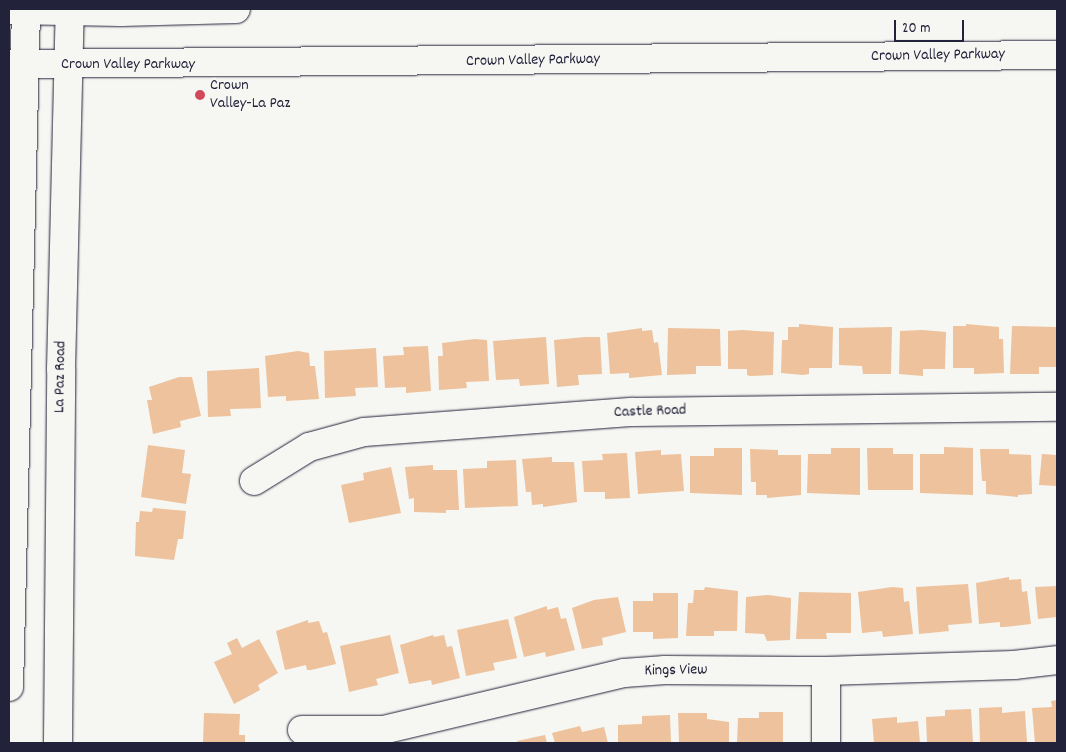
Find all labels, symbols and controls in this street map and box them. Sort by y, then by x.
scale bar [896,10,966,42]
text: 20 m [902,18,930,40]
street label: Crown Valley Parkway [871,45,1005,67]
street label: Crown Valley Parkway [466,50,600,72]
street label: Crown Valley Parkway [61,55,195,75]
place label: Crown Valley-La Paz [210,76,290,114]
marker: Crown Valley-La Paz [194,89,206,101]
street label: La Paz Road [51,341,71,413]
street label: Castle Road [613,401,687,423]
street label: Kings View [644,661,708,681]

